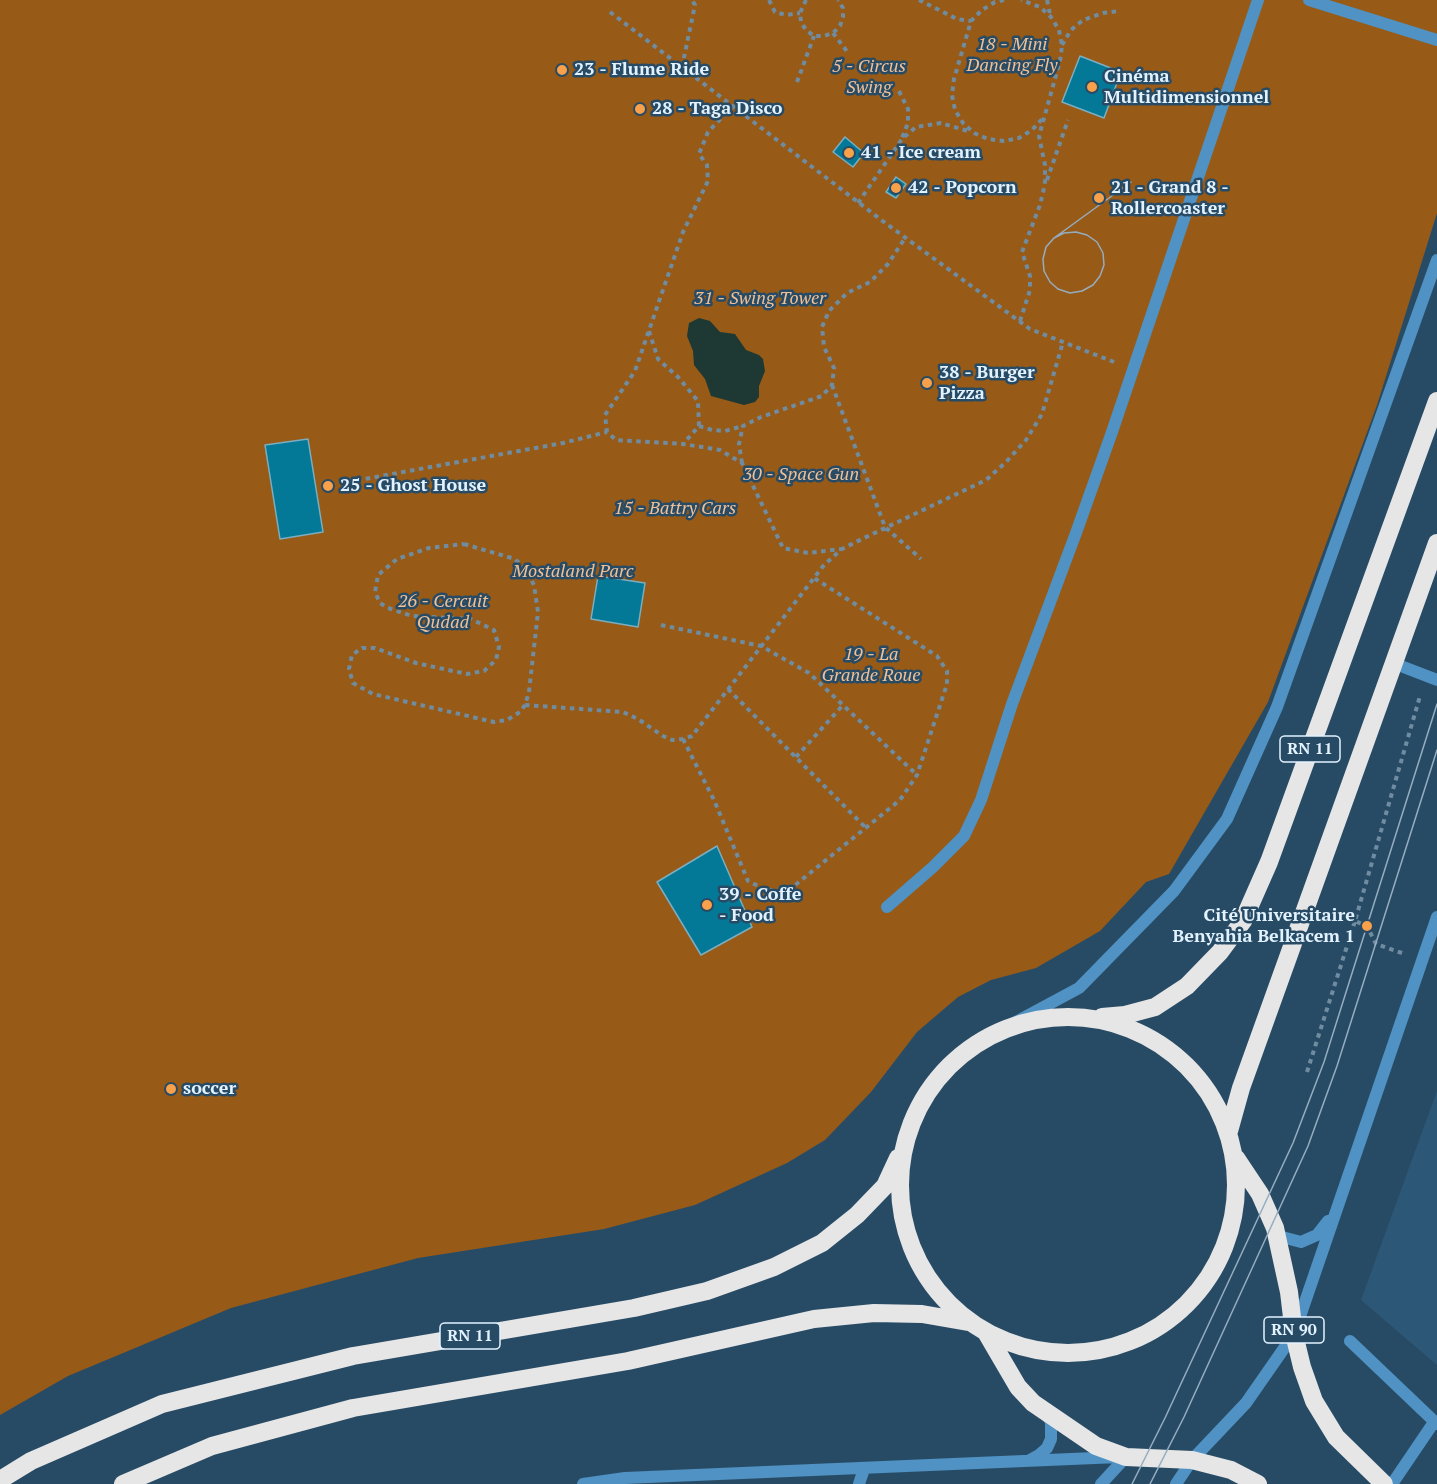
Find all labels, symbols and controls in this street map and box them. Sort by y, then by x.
park label: 18 - Mini Dancing Fly [967,34,1057,76]
park label: 5 - Circus Swing [832,56,906,98]
place label: 23 - Flume Ride [574,59,709,81]
marker: 23 - Flume Ride [555,63,569,77]
place label: Cinéma Multidimensionnel [1104,66,1269,109]
marker: Cinéma Multidimensionnel [1085,80,1099,94]
place label: 28 - Taga Disco [652,98,783,120]
marker: 28 - Taga Disco [633,102,647,116]
place label: 41 - Ice cream [861,142,981,164]
marker: 41 - Ice cream [842,146,856,160]
place label: 42 - Popcorn [908,177,1017,199]
place label: 21 - Grand 8 - Rollercoaster [1111,177,1229,219]
marker: 42 - Popcorn [889,181,903,195]
marker: 21 - Grand 8 - Rollercoaster [1092,191,1106,205]
park label: 31 - Swing Tower [694,288,826,310]
place label: 38 - Burger Pizza [939,362,1035,404]
marker: 38 - Burger Pizza [920,376,934,390]
park label: 30 - Space Gun [743,464,859,486]
place label: 25 - Ghost House [340,475,486,497]
marker: 25 - Ghost House [321,479,335,493]
park label: 15 - Battry Cars [614,498,736,520]
park label: Mostaland Parc [513,561,633,583]
park label: 26 - Cercuit Qudad [398,591,488,634]
park label: 19 - La Grande Roue [821,644,921,686]
road number: RN 11 [1280,736,1340,762]
place label: 39 - Coffe - Food [719,884,801,926]
marker: 39 - Coffe - Food [700,898,714,912]
place label: Cité Universitaire Benyahia Belkacem 1 [1173,905,1355,948]
marker: Cité Universitaire Benyahia Belkacem 1 [1360,919,1374,933]
place label: soccer [183,1078,236,1100]
marker: soccer [164,1082,178,1096]
road number: RN 90 [1264,1317,1324,1343]
road number: RN 11 [440,1323,500,1349]

